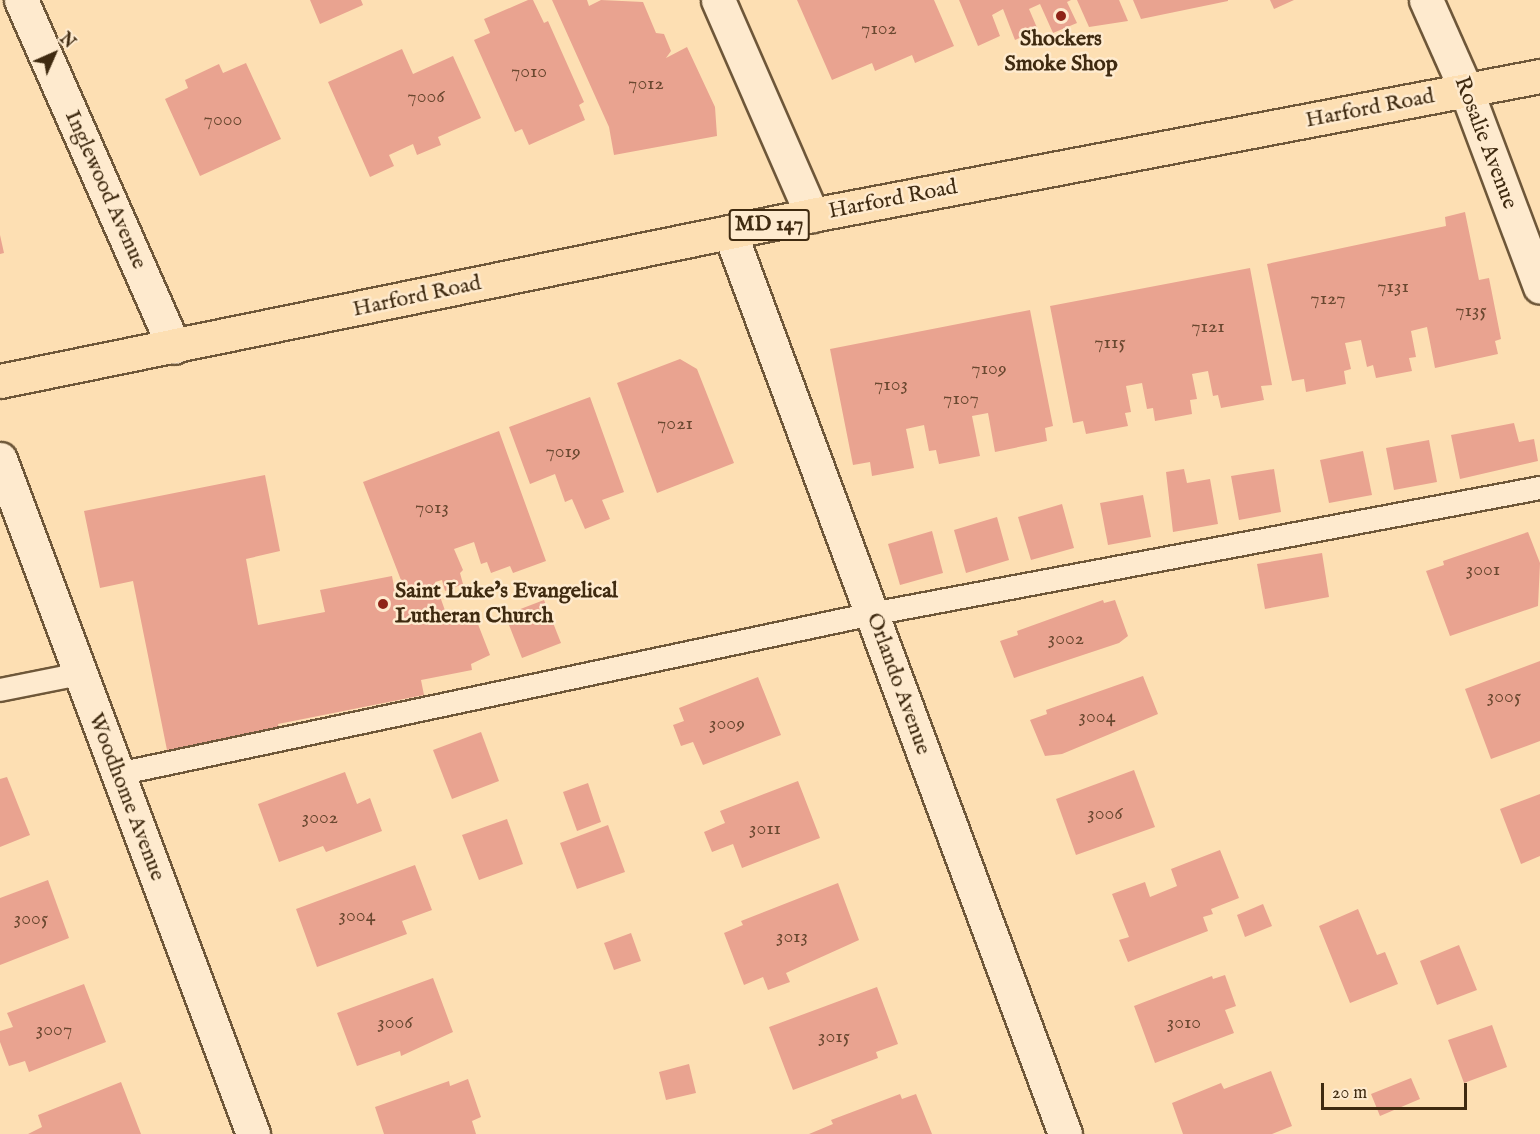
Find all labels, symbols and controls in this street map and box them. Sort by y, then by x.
marker: Shockers Smoke Shop [1054,9,1068,23]
house number: 7102 [861,16,897,40]
north arrow [24,24,84,84]
place label: Shockers Smoke Shop [1004,26,1118,78]
text: N [55,29,79,53]
house number: 7010 [511,59,547,83]
house number: 7012 [628,71,664,95]
street label: Rosalie Avenue [1448,73,1522,213]
house number: 7006 [407,84,445,108]
street label: Harford Road [1303,84,1437,134]
street label: Inglewood Avenue [58,107,152,273]
house number: 7000 [204,107,242,131]
street label: Harford Road [826,175,960,225]
road number: MD 147 [728,207,810,243]
street label: Harford Road [350,271,484,323]
house number: 7131 [1377,274,1409,298]
house number: 7127 [1310,286,1346,310]
house number: 7135 [1455,298,1487,322]
house number: 7121 [1191,314,1225,338]
house number: 7115 [1094,330,1126,354]
house number: 7109 [971,356,1007,380]
house number: 7103 [874,372,908,396]
house number: 7107 [943,386,979,410]
house number: 7021 [657,411,693,435]
house number: 7019 [545,439,581,463]
house number: 7013 [415,495,449,519]
house number: 3001 [1466,557,1500,581]
place label: Saint Luke's Evangelical Lutheran Church [395,578,618,630]
marker: Saint Luke's Evangelical Lutheran Church [376,597,390,611]
street label: Orlando Avenue [860,609,936,759]
house number: 3002 [1048,626,1084,650]
house number: 3005 [1487,684,1521,708]
house number: 3004 [1079,704,1115,728]
street label: Woodhome Avenue [82,709,170,885]
house number: 3009 [709,711,745,735]
house number: 3006 [1087,801,1123,825]
house number: 3002 [302,805,338,829]
house number: 3011 [749,816,781,840]
house number: 3004 [339,903,375,927]
house number: 3005 [14,906,48,930]
house number: 3013 [776,924,808,948]
house number: 3006 [377,1010,413,1034]
house number: 3010 [1167,1010,1201,1034]
house number: 3007 [36,1017,72,1041]
house number: 3015 [818,1024,850,1048]
scale bar [1324,1071,1470,1109]
text: 20 m [1332,1082,1367,1105]

